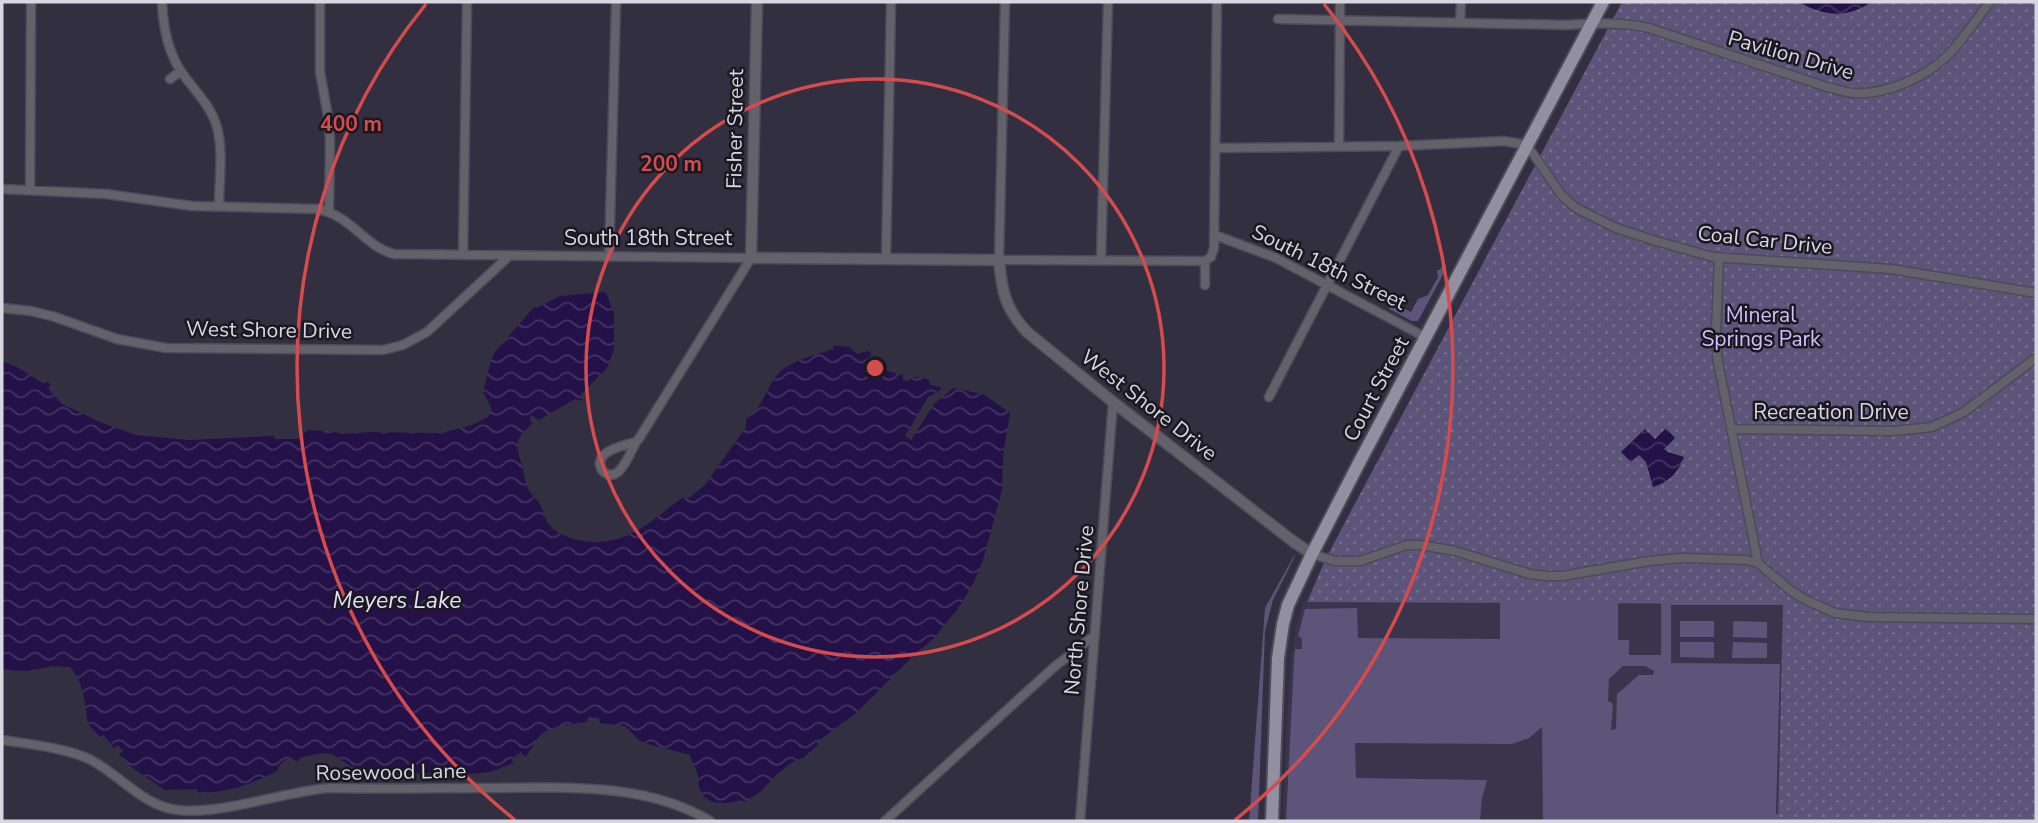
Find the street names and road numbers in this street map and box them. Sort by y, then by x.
street label: Pavilion Drive [1725,24,1857,86]
street label: Fisher Street [720,68,750,189]
street label: South 18th Street [1247,218,1411,317]
street label: Coal Car Drive [1696,219,1834,261]
street label: South 18th Street [564,224,733,252]
street label: West Shore Drive [186,315,352,345]
street label: Court Street [1337,331,1416,446]
street label: West Shore Drive [1075,343,1223,467]
street label: Recreation Drive [1753,398,1909,426]
street label: North Shore Drive [1058,524,1100,696]
street label: Rosewood Lane [315,757,467,787]

